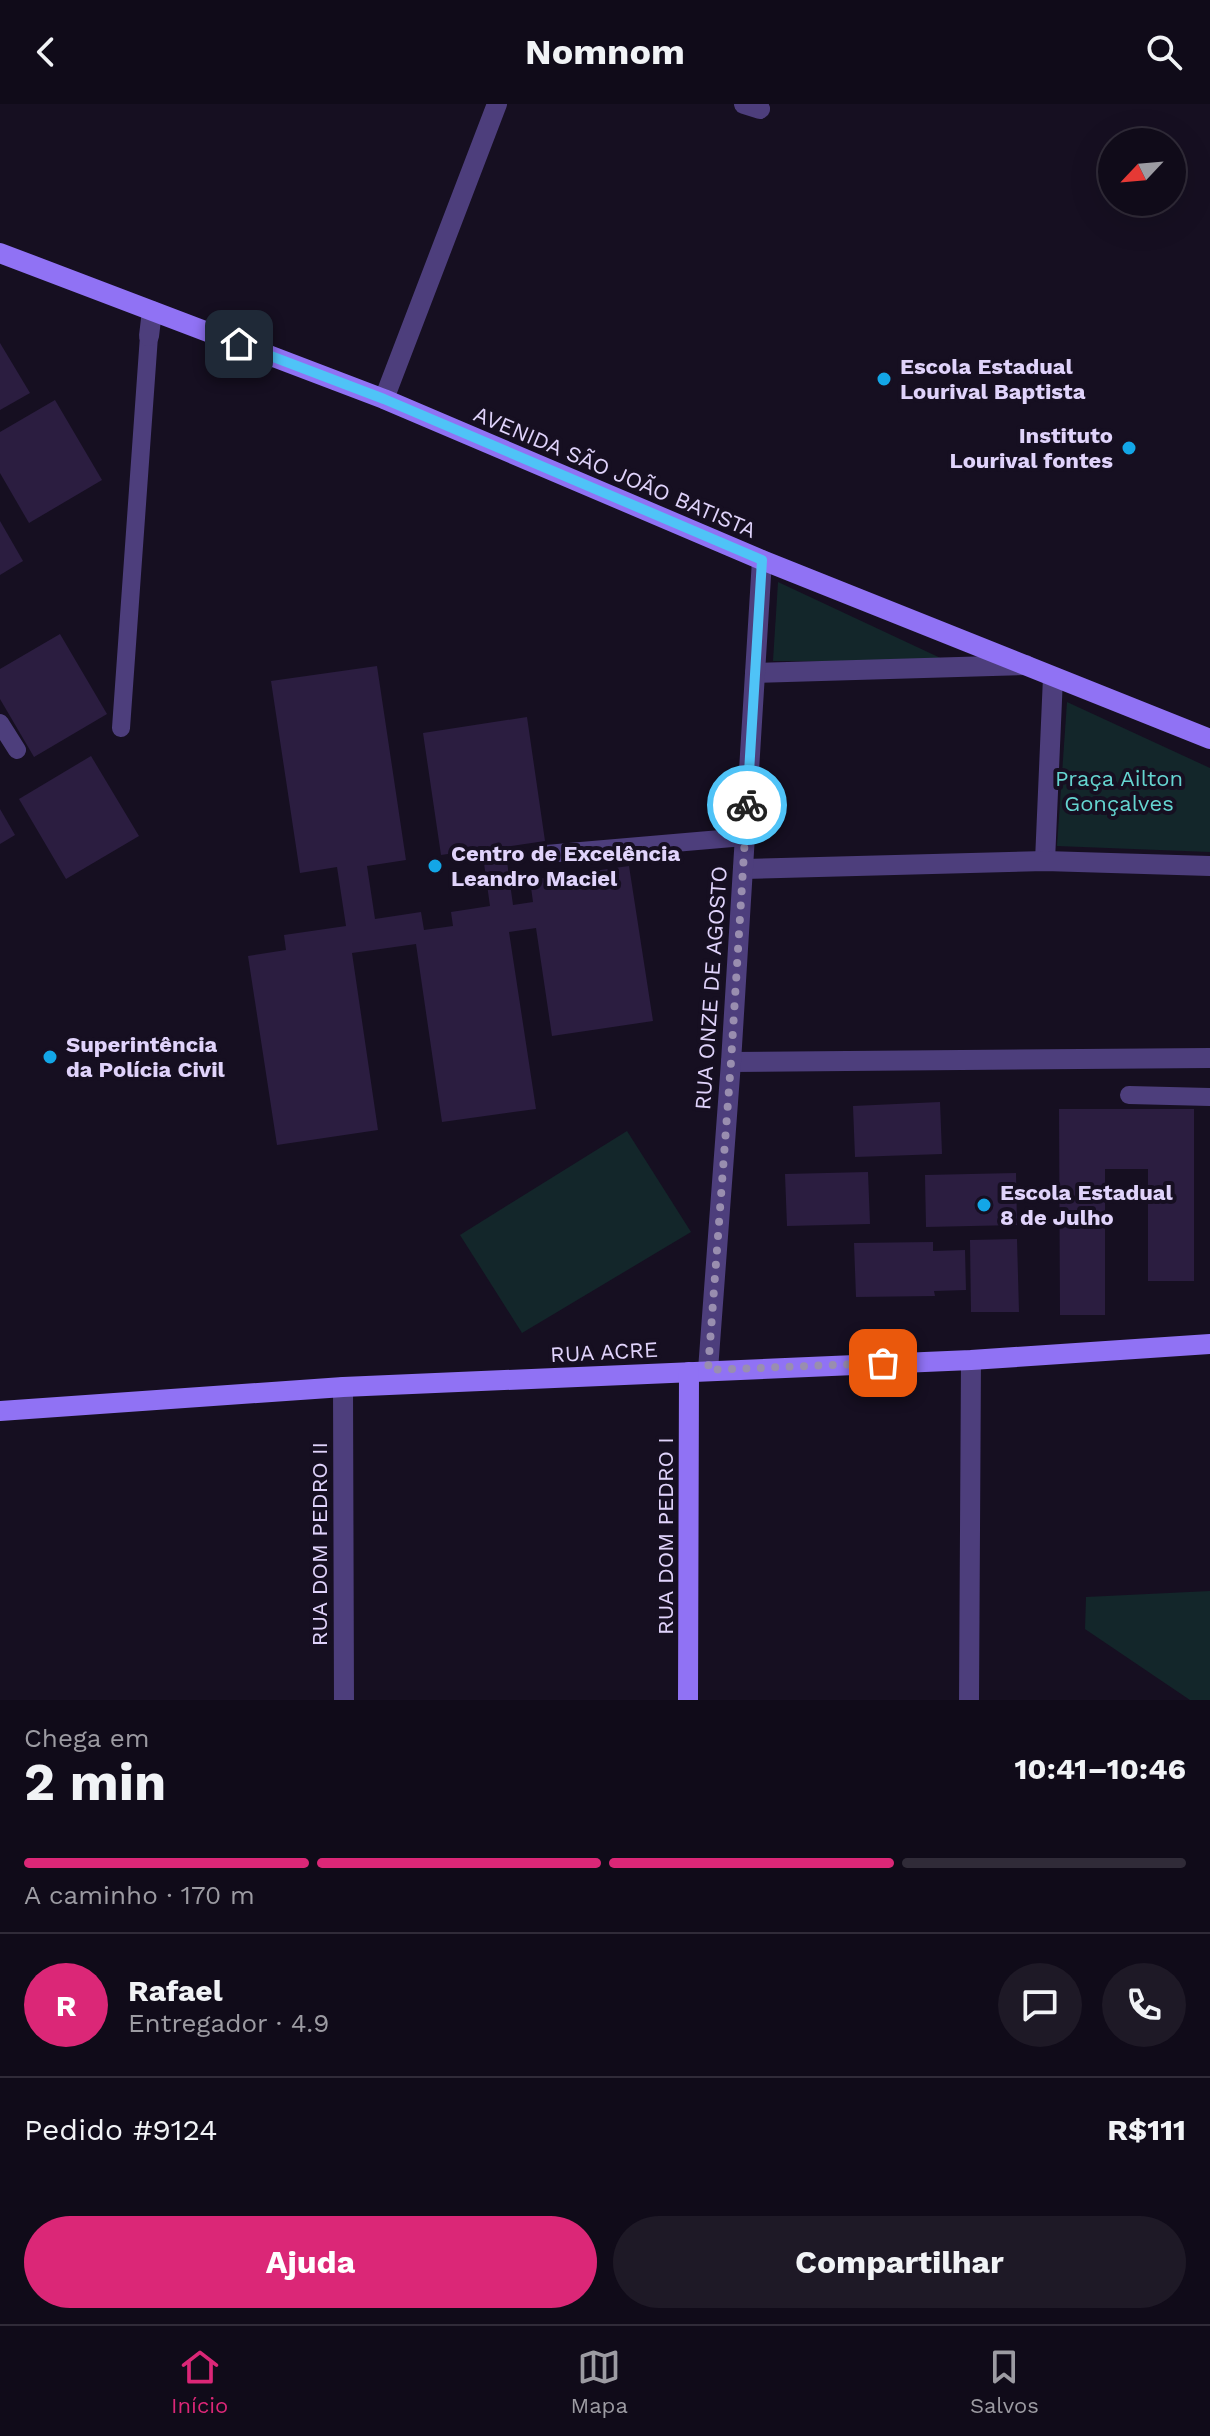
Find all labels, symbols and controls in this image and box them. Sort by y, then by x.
icon: back [24,30,68,74]
icon: search [1142,30,1186,74]
text: Nomnom [525,31,685,73]
north arrow [1098,128,1186,216]
map controls [1098,128,1186,216]
pin [205,310,273,378]
icon: home [217,322,261,366]
place label: Escola Estadual Lourival Baptista [900,354,1086,404]
marker: Escola Estadual Lourival Baptista [875,370,893,388]
street label: AVENIDA SÃO JOÃO BATISTA [470,401,760,543]
place label: Instituto Lourival fontes [950,423,1113,473]
marker: Instituto Lourival fontes [1120,439,1138,457]
courier [707,765,787,845]
park label: Praça Ailton Gonçalves [1055,766,1183,816]
icon: bike [725,783,769,827]
place label: Centro de Excelência Leandro Maciel [451,841,680,891]
marker: Centro de Excelência Leandro Maciel [426,857,444,875]
street label: RUA ONZE DE AGOSTO [690,865,732,1111]
place label: Superintência da Polícia Civil [66,1032,226,1082]
marker: Superintência da Polícia Civil [41,1048,59,1066]
place label: Escola Estadual 8 de Julho [1000,1180,1174,1230]
marker: Escola Estadual 8 de Julho [975,1196,993,1214]
pin [849,1329,917,1397]
street label: RUA ACRE [550,1337,658,1367]
icon: bag [861,1341,905,1385]
street label: RUA DOM PEDRO I [653,1437,678,1635]
street label: RUA DOM PEDRO II [307,1442,332,1646]
text: Chega em [24,1723,150,1753]
text: 10:41–10:46 [1014,1751,1186,1786]
text: 2 min [24,1752,166,1813]
text: A caminho · 170 m [24,1880,255,1910]
button: chat [998,1963,1082,2047]
button: phone [1102,1963,1186,2047]
text: Rafael [128,1973,223,2008]
text: R [56,1988,76,2023]
text: Entregador · 4.9 [128,2008,329,2038]
text: Pedido #9124 [24,2112,217,2147]
text: R$111 [1107,2112,1186,2147]
button: Ajuda [24,2216,597,2308]
button: Compartilhar [613,2216,1186,2308]
tab: Início [171,2345,228,2418]
tab: Mapa [571,2345,628,2418]
tab: Salvos [970,2345,1039,2418]

